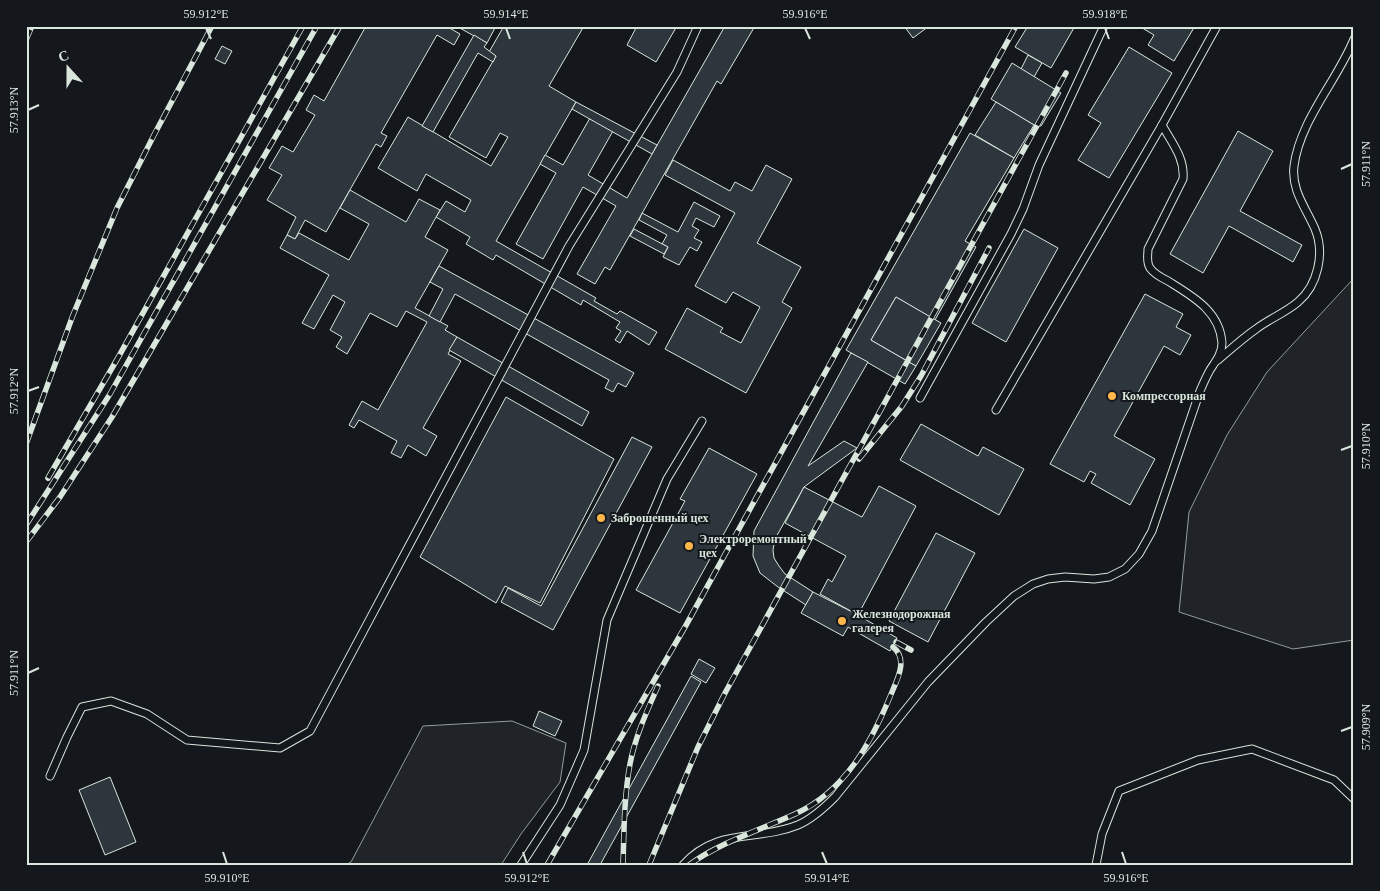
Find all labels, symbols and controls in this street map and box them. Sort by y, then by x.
text: 59.912°E [183,7,229,21]
text: 59.914°E [483,7,529,21]
text: 59.916°E [782,7,828,21]
text: 59.918°E [1082,7,1128,21]
north arrow [42,42,92,92]
text: С [56,48,71,65]
text: 57.913°N [7,86,21,133]
text: 57.911°N [1359,141,1373,187]
text: 57.912°N [7,367,21,414]
place label: Компрессорная [1122,389,1206,403]
marker: Компрессорная [1106,390,1118,402]
text: 57.910°N [1359,422,1373,469]
place label: Заброшенный цех [611,511,709,525]
marker: Заброшенный цех [595,512,607,524]
place label: Электроремонтный цех [699,532,807,560]
marker: Электроремонтный цех [683,540,695,552]
place label: Железнодорожная галерея [852,607,951,635]
marker: Железнодорожная галерея [836,615,848,627]
text: 57.911°N [7,650,21,696]
text: 57.909°N [1359,703,1373,750]
text: 59.910°E [204,871,250,885]
text: 59.912°E [504,871,550,885]
text: 59.914°E [804,871,850,885]
text: 59.916°E [1103,871,1149,885]

